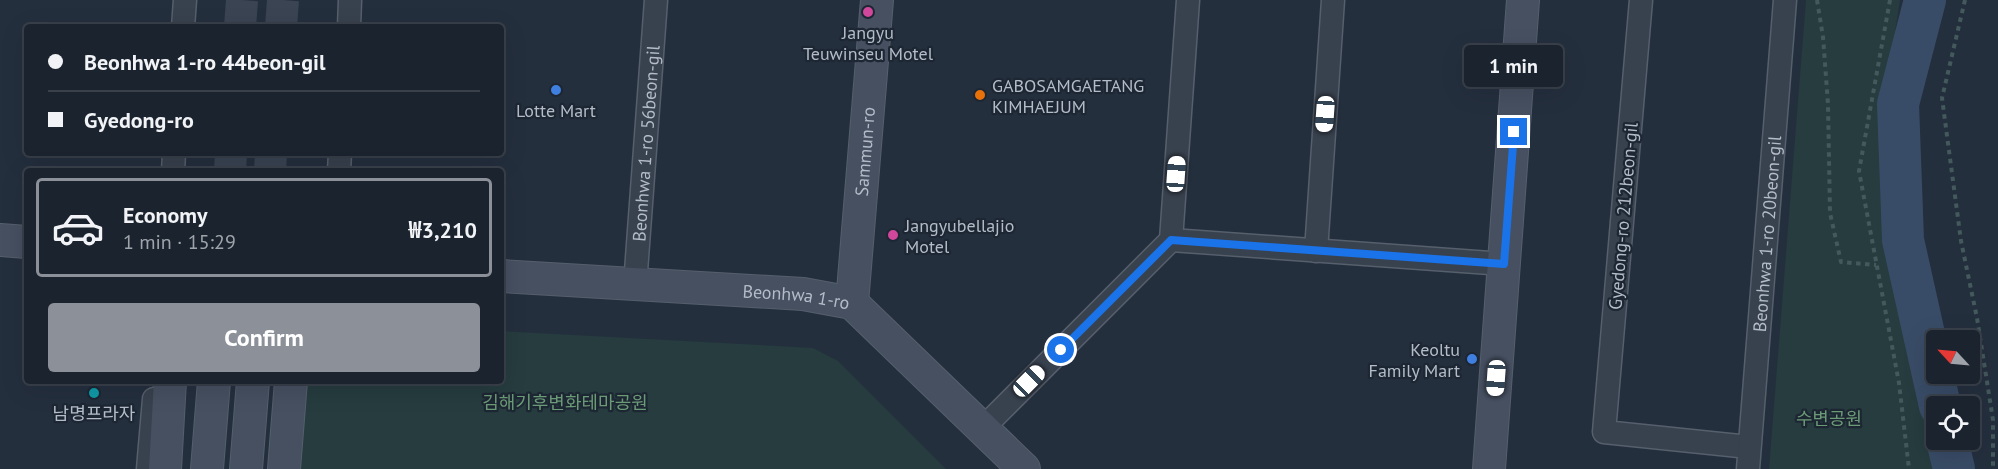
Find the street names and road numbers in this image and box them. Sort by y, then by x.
street label: Beonhwa 1-ro 56beon-gil [627,44,664,242]
street label: Sammun-ro [849,106,880,197]
street label: Gyedong-ro 212beon-gil [1603,121,1643,311]
street label: Beonhwa 1-ro 20beon-gil [1747,134,1786,333]
street label: Beonhwa 1-ro [742,279,852,314]

